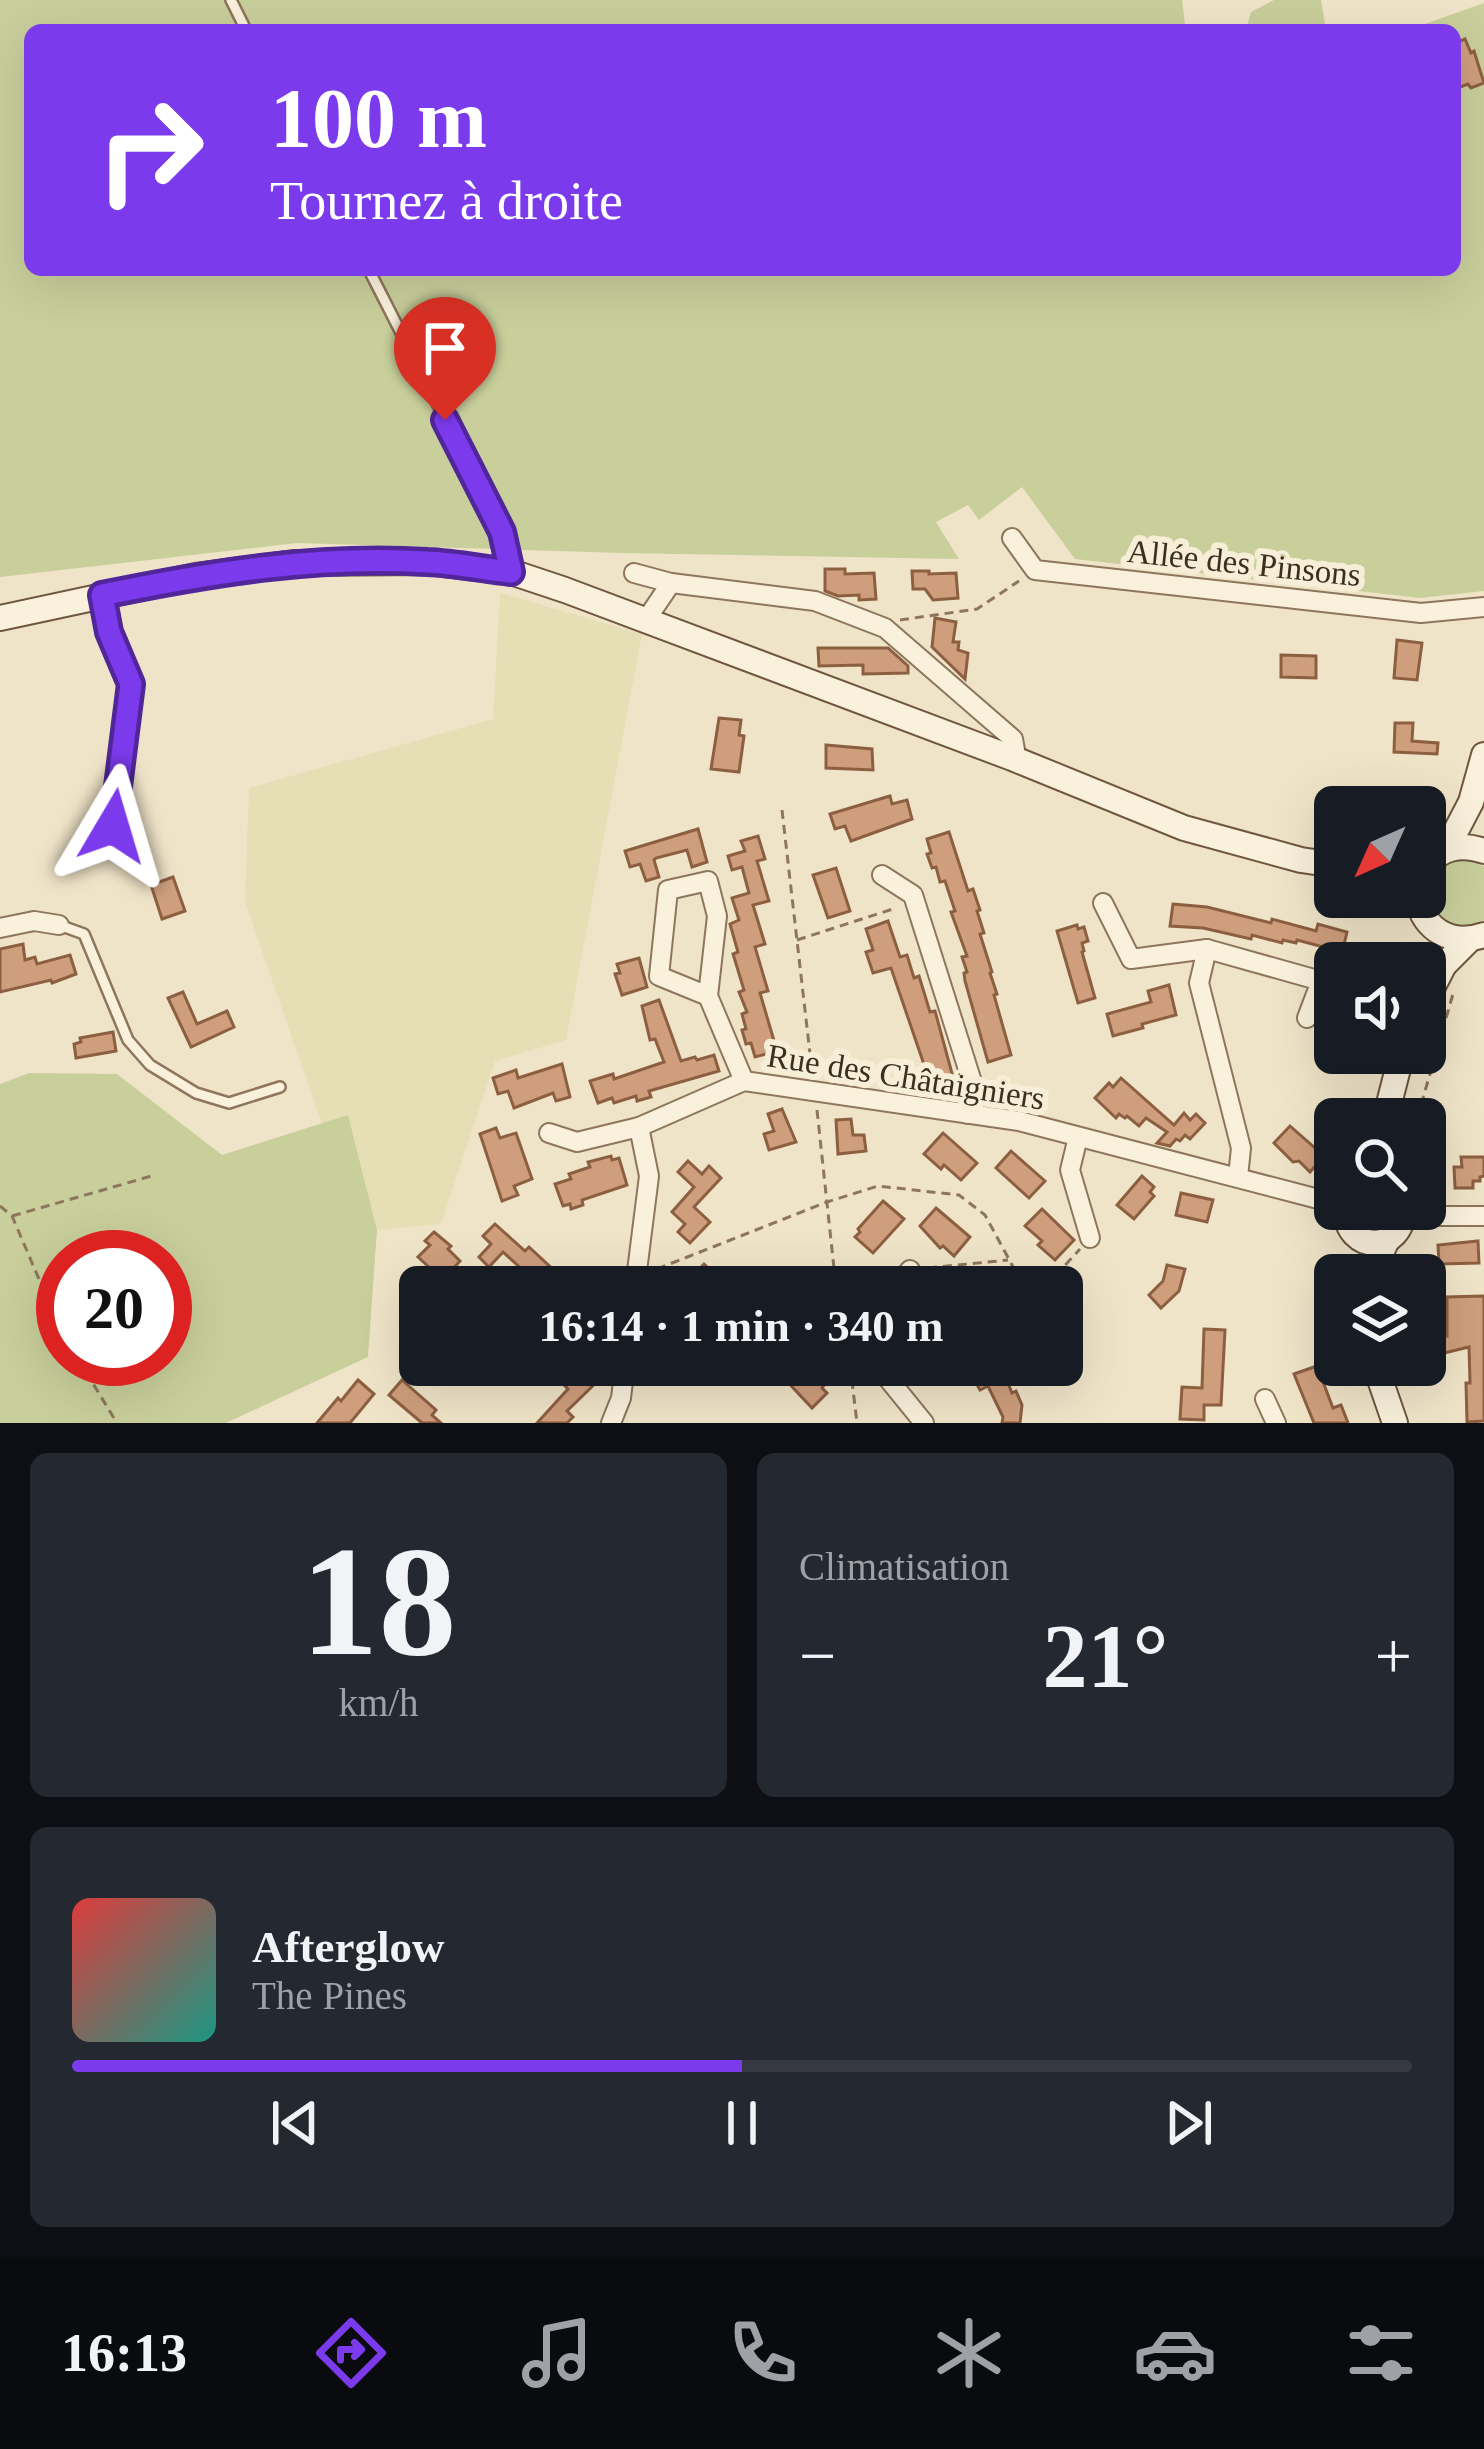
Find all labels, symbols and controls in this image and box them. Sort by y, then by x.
icon: right [72,72,228,228]
text: 100 m [270,72,487,165]
text: Tournez à droite [270,171,623,231]
pin [394,297,496,420]
icon: arrive [412,315,478,381]
street label: Allée des Pinsons [1125,533,1363,593]
position arrow [50,763,176,889]
north arrow [1314,786,1446,918]
map controls [1314,786,1446,1386]
button: sound [1314,942,1446,1074]
street label: Rue des Châtaigniers [765,1037,1047,1117]
button: search [1314,1098,1446,1230]
speed limit sign: 20 [36,1230,192,1386]
button: layers [1314,1254,1446,1386]
text: 16:14 · 1 min · 340 m [539,1301,944,1351]
text: 18 [301,1515,457,1688]
text: Climatisation [799,1545,1009,1588]
text: 21° [1043,1607,1169,1706]
text: − [799,1619,836,1692]
text: + [1375,1619,1412,1692]
text: km/h [338,1681,419,1724]
text: Afterglow [252,1922,444,1972]
text: The Pines [252,1974,407,2017]
icon: previous [262,2090,328,2156]
icon: pause [709,2090,775,2156]
icon: next [1156,2090,1222,2156]
icon: directions [309,2311,393,2395]
icon: music [515,2311,599,2395]
icon: phone [721,2311,805,2395]
icon: climate [927,2311,1011,2395]
icon: car [1133,2311,1217,2395]
icon: filters [1339,2311,1423,2395]
text: 16:13 [61,2323,187,2383]

